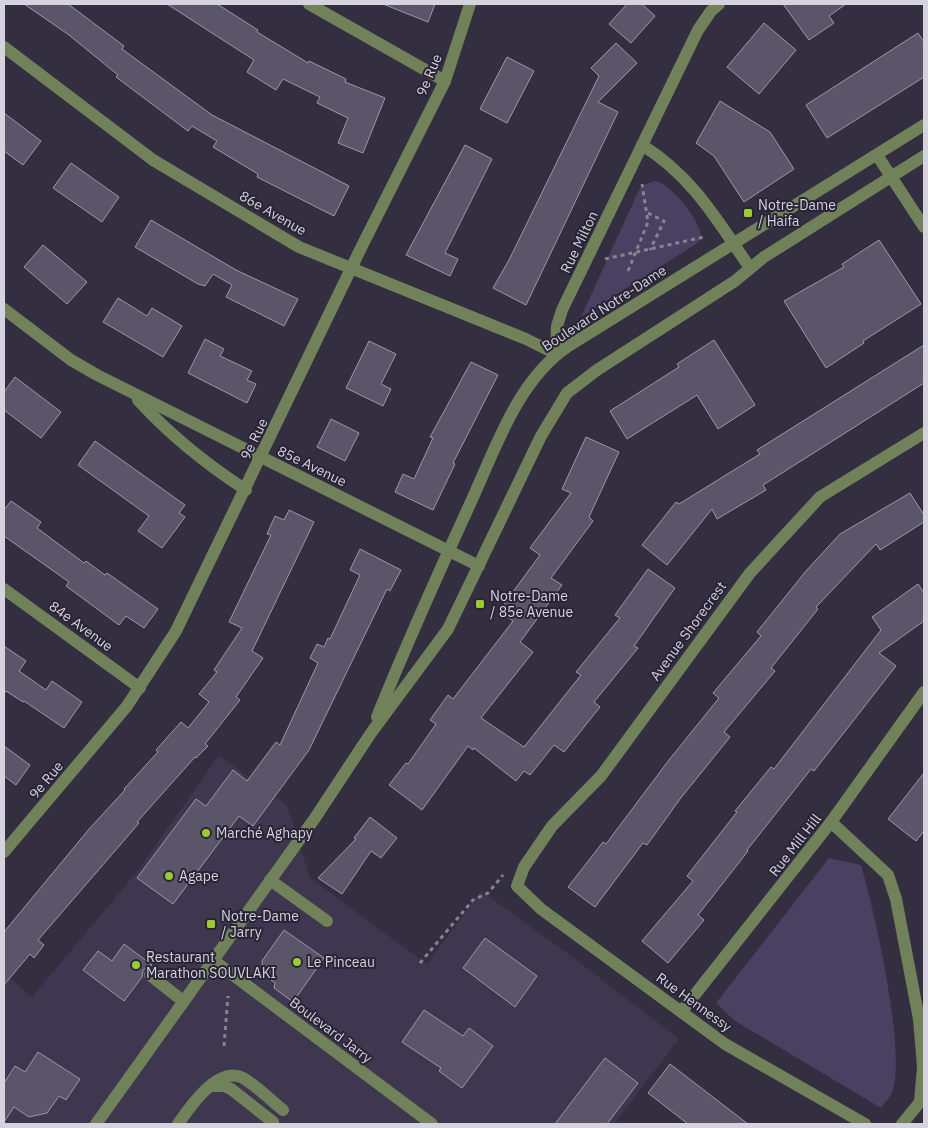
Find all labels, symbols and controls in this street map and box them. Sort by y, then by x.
street label: 9e Rue [412,51,446,99]
street label: 86e Avenue [236,187,310,240]
place label: Notre-Dame / Haifa [758,196,836,230]
marker: Notre-Dame / Haifa [742,207,754,219]
street label: Rue Milton [556,208,602,276]
street label: Boulevard Notre-Dame [538,261,670,355]
street label: 9e Rue [236,415,272,463]
street label: 85e Avenue [275,442,350,491]
street label: Avenue Shorecrest [646,578,730,684]
place label: Notre-Dame / 85e Avenue [490,587,574,621]
street label: 84e Avenue [46,597,117,655]
marker: Notre-Dame / 85e Avenue [474,598,486,610]
street label: 9e Rue [25,757,67,803]
street label: Rue Mill Hill [765,810,825,880]
place label: Marché Aghapy [216,824,313,842]
marker: Marché Aghapy [200,827,212,839]
place label: Agape [179,867,219,885]
marker: Agape [163,870,175,882]
place label: Notre-Dame / Jarry [221,907,299,941]
marker: Notre-Dame / Jarry [205,918,217,930]
place label: Restaurant Marathon SOUVLAKI [146,948,276,982]
place label: Le Pinceau [307,953,375,971]
marker: Le Pinceau [291,956,303,968]
marker: Restaurant Marathon SOUVLAKI [130,959,142,971]
street label: Rue Hennessy [653,968,735,1036]
street label: Boulevard Jarry [286,993,376,1067]

